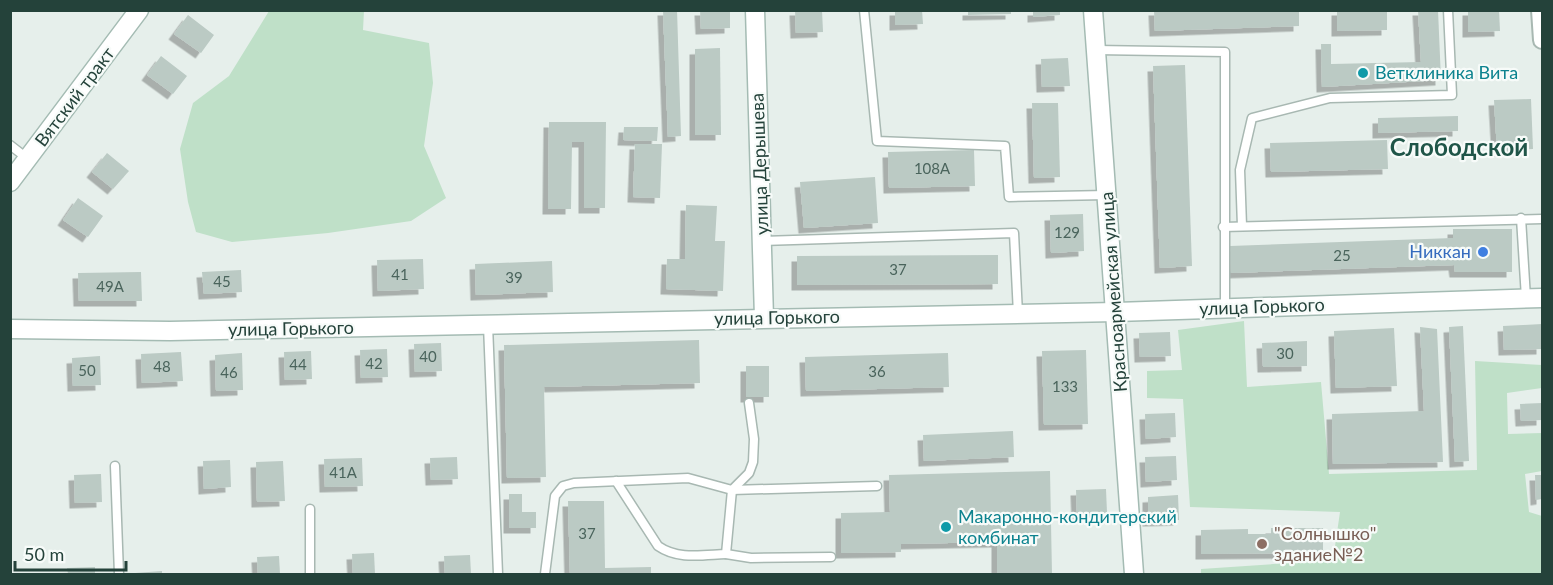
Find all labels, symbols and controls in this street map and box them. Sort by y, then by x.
street label: Вятский тракт [30,42,119,150]
place label: Ветклиника Вита [1375,61,1518,83]
marker: Ветклиника Вита [1356,66,1370,80]
street label: улица Дерышева [746,93,772,235]
district label: Слободской [1390,132,1528,161]
house number: 108А [914,159,951,177]
street label: Красноармейская улица [1095,191,1131,393]
house number: 129 [1054,223,1080,241]
place label: Никкан [1409,240,1471,262]
marker: Никкан [1476,245,1490,259]
house number: 25 [1333,246,1351,264]
house number: 37 [889,260,907,278]
house number: 41 [391,265,409,283]
house number: 39 [505,268,523,286]
house number: 45 [213,272,231,290]
house number: 49А [96,277,125,295]
street label: улица Горького [1199,293,1325,319]
street label: улица Горького [714,305,840,329]
street label: улица Горького [228,316,354,340]
house number: 30 [1276,344,1294,362]
house number: 40 [419,347,437,365]
house number: 42 [365,354,383,372]
house number: 44 [289,355,307,373]
house number: 48 [153,357,171,375]
house number: 50 [78,361,96,379]
house number: 36 [868,362,886,380]
house number: 46 [220,363,238,381]
house number: 133 [1052,377,1078,395]
house number: 41А [329,463,358,481]
place label: Макаронно-кондитерский комбинат [958,505,1177,548]
marker: Макаронно-кондитерский комбинат [939,520,953,534]
place label: "Солнышко" здание№2 [1274,522,1376,565]
house number: 37 [578,524,596,542]
scale bar [15,534,126,572]
marker: "Солнышко" здание№2 [1255,537,1269,551]
text: 50 m [24,543,64,565]

